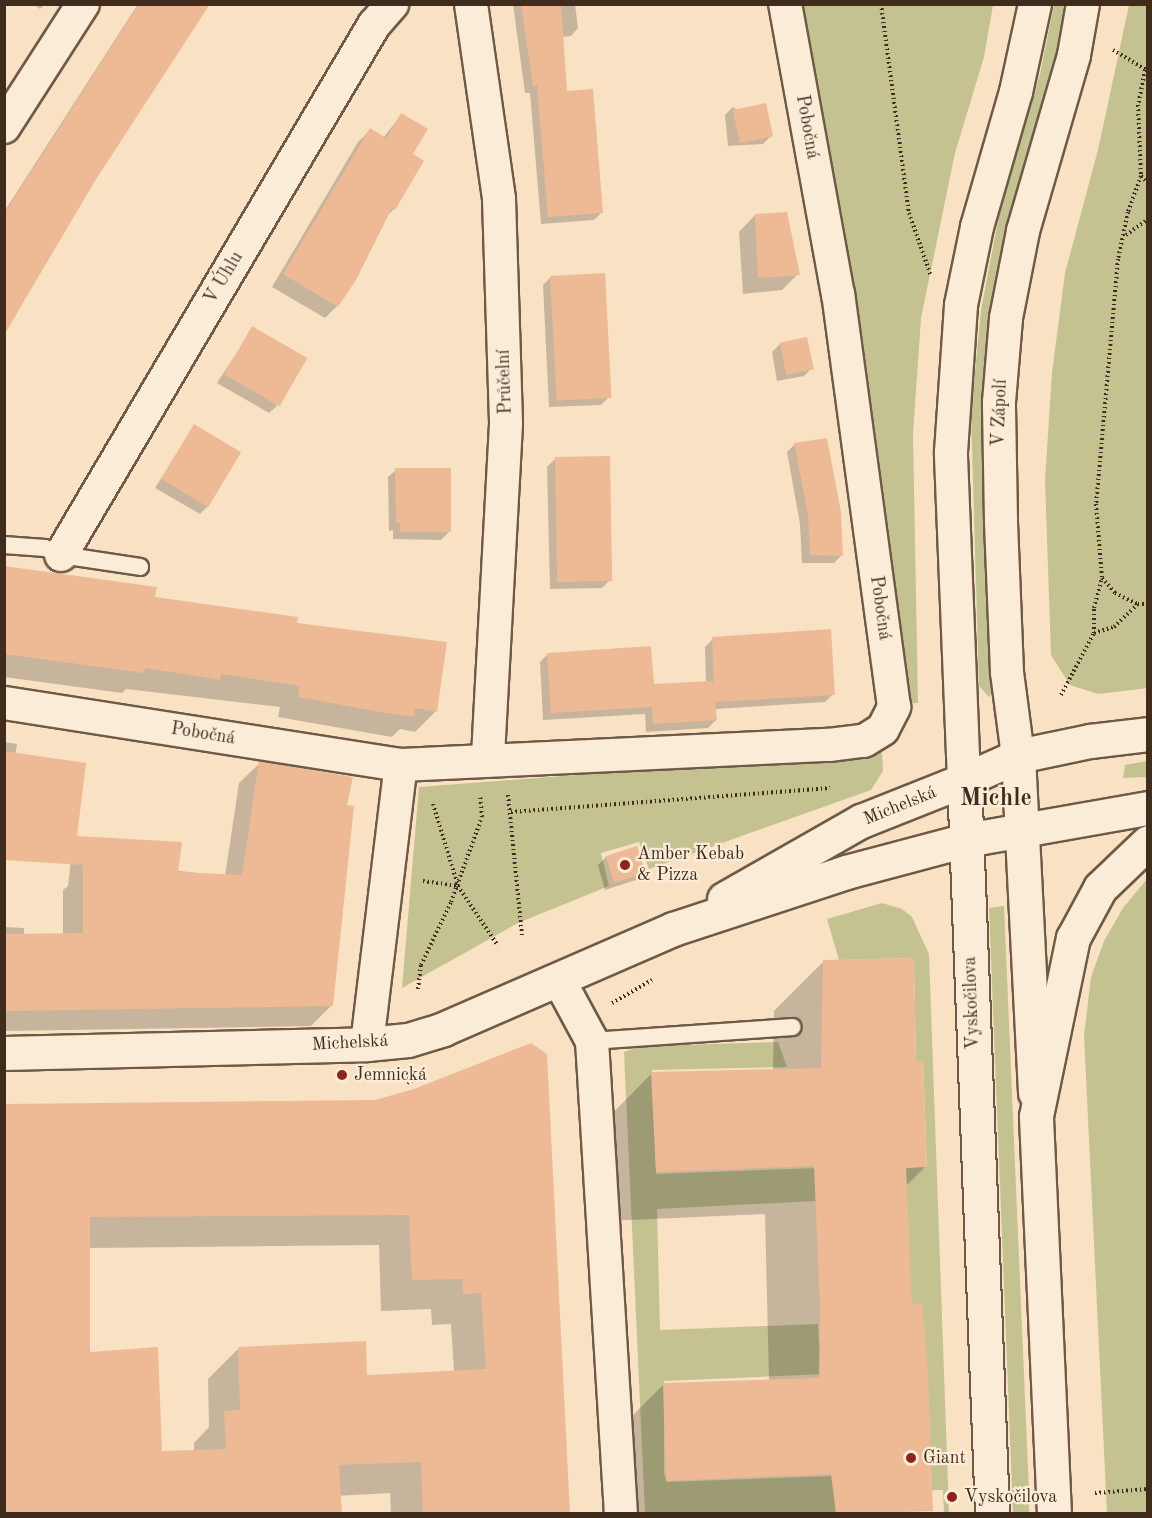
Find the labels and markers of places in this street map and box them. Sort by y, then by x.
place label: Amber Kebab & Pizza [637,844,744,886]
marker: Amber Kebab & Pizza [618,858,632,872]
place label: Jemnická [354,1064,427,1086]
marker: Jemnická [335,1068,349,1082]
place label: Giant [923,1447,966,1469]
marker: Giant [904,1451,918,1465]
place label: Vyskočilova [964,1486,1057,1508]
marker: Vyskočilova [945,1490,959,1504]

